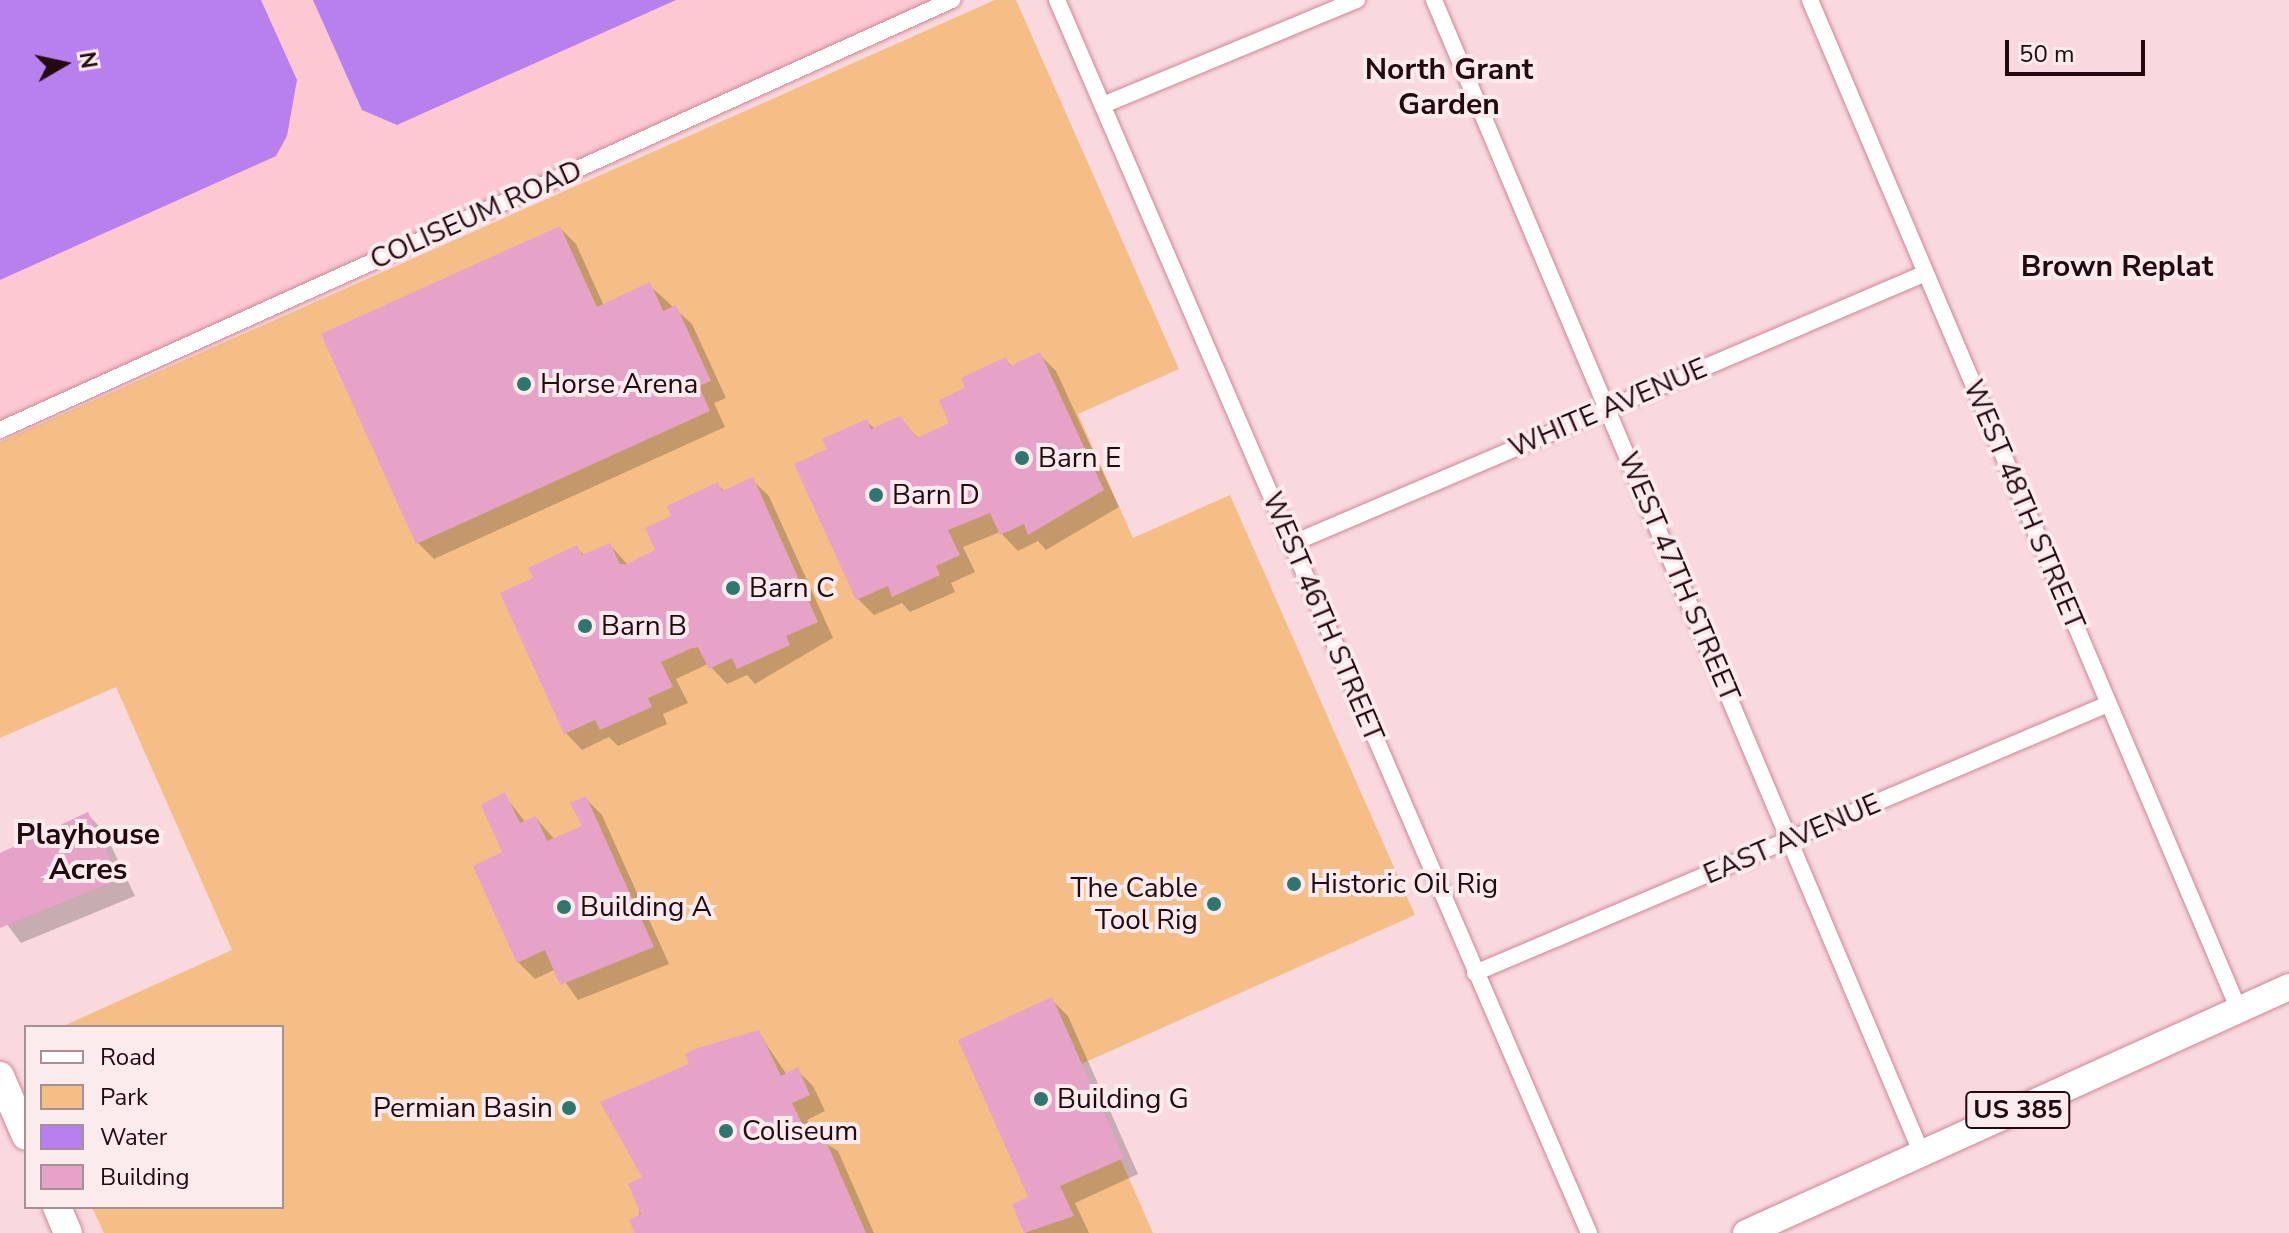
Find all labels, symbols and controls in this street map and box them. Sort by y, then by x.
north arrow [24,24,104,104]
scale bar [2009,24,2149,74]
text: 50 m [2019,38,2075,70]
text: N [72,50,104,71]
district label: North Grant Garden [1365,52,1533,122]
street label: COLISEUM ROAD [365,153,587,277]
district label: Brown Replat [2021,249,2213,285]
street label: WHITE AVENUE [1504,351,1712,465]
place label: Horse Arena [540,367,698,401]
marker: Horse Arena [515,375,533,393]
street label: WEST 48TH STREET [1956,375,2092,635]
place label: Barn E [1038,441,1121,475]
street label: WEST 47TH STREET [1611,447,1747,707]
marker: Barn E [1013,449,1031,467]
place label: Barn D [892,478,980,512]
marker: Barn D [867,486,885,504]
street label: WEST 46TH STREET [1255,487,1391,747]
place label: Barn C [749,571,835,605]
marker: Barn C [724,579,742,597]
place label: Barn B [601,609,687,643]
marker: Barn B [576,617,594,635]
street label: EAST AVENUE [1698,787,1886,891]
district label: Playhouse Acres [16,817,160,888]
place label: Historic Oil Rig [1310,867,1498,901]
place label: The Cable Tool Rig [1071,871,1198,937]
marker: Historic Oil Rig [1285,875,1303,893]
place label: Building A [580,890,712,924]
marker: The Cable Tool Rig [1205,895,1223,913]
marker: Building A [555,898,573,916]
legend [24,1025,284,1209]
text: Road [100,1041,156,1073]
text: Park [100,1081,148,1113]
place label: Building G [1057,1082,1189,1116]
road number: US 385 [1964,1088,2072,1132]
marker: Building G [1032,1090,1050,1108]
place label: Permian Basin [373,1091,553,1125]
marker: Permian Basin [560,1099,578,1117]
place label: Coliseum [742,1114,858,1148]
text: Water [100,1121,167,1153]
marker: Coliseum [717,1122,735,1140]
text: Building [100,1161,190,1193]

